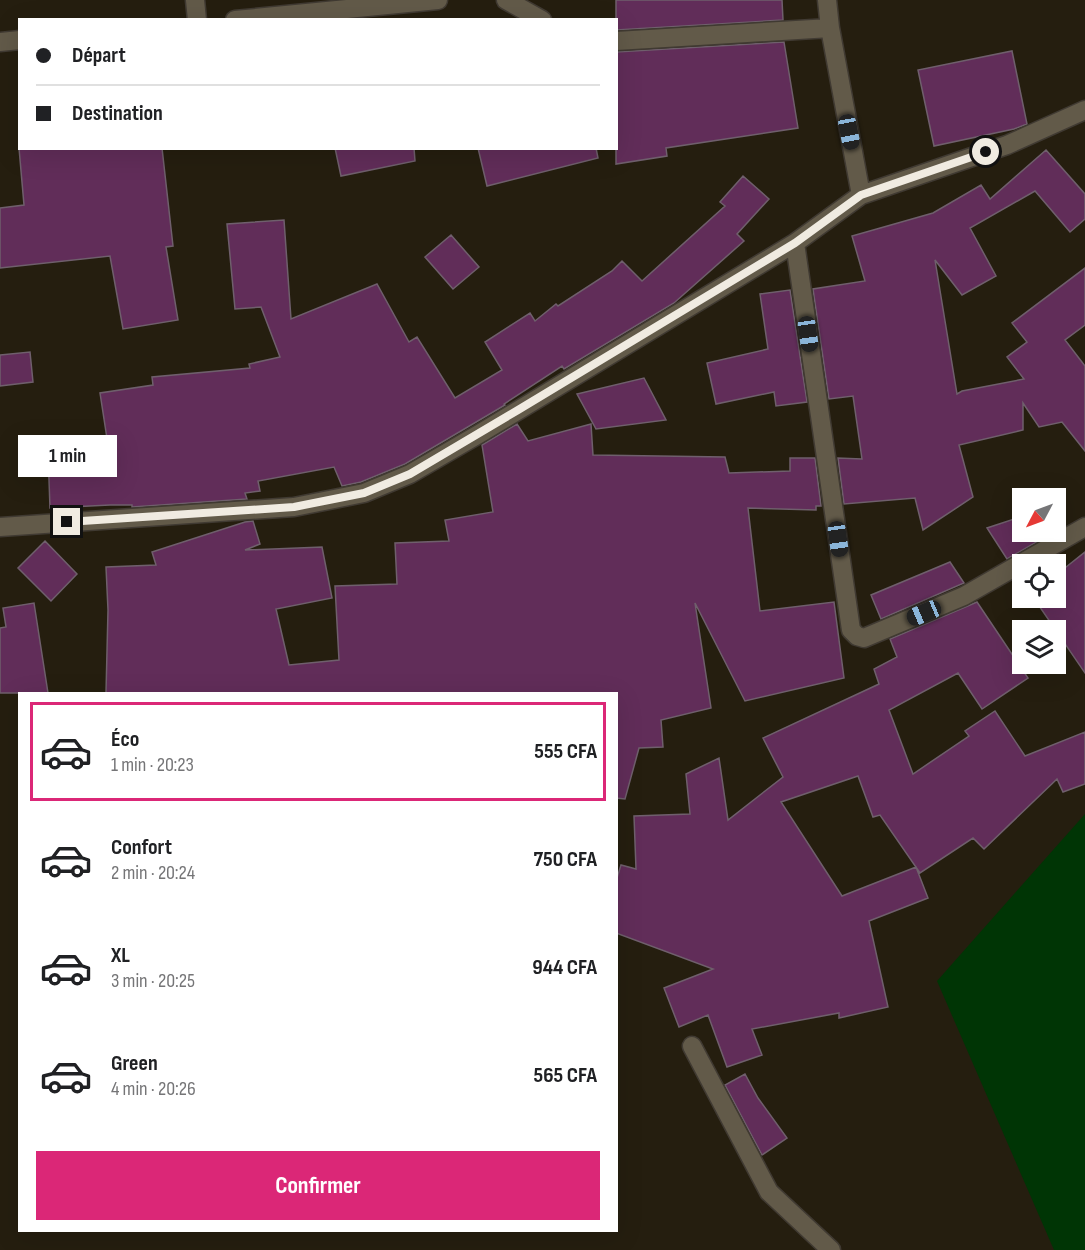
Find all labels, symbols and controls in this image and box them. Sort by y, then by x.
text: Départ [72,42,126,69]
text: Destination [72,100,163,127]
car [837,113,861,151]
route start [972,138,999,165]
car [797,315,819,353]
callout: 1 min [17,435,116,477]
text: 1 min [49,444,86,468]
north arrow [1012,488,1066,542]
map controls [1012,488,1066,674]
route end [53,508,80,535]
car [827,520,849,558]
button: locate [1012,554,1066,608]
car [904,598,944,628]
button: layers [1012,620,1066,674]
icon: car [39,725,93,779]
text: Éco [111,726,139,753]
text: 555 CFA [534,738,597,765]
text: 1 min · 20:23 [111,753,194,777]
icon: car [39,833,93,887]
text: Confort [111,834,172,861]
text: 750 CFA [533,846,597,873]
text: 2 min · 20:24 [111,861,195,885]
icon: car [39,941,93,995]
text: XL [111,942,130,969]
text: 944 CFA [532,954,597,981]
text: 3 min · 20:25 [111,969,195,993]
icon: car [39,1049,93,1103]
text: Green [111,1050,158,1077]
text: 565 CFA [534,1062,597,1089]
text: 4 min · 20:26 [111,1077,196,1101]
button: Confirmer [36,1151,600,1220]

